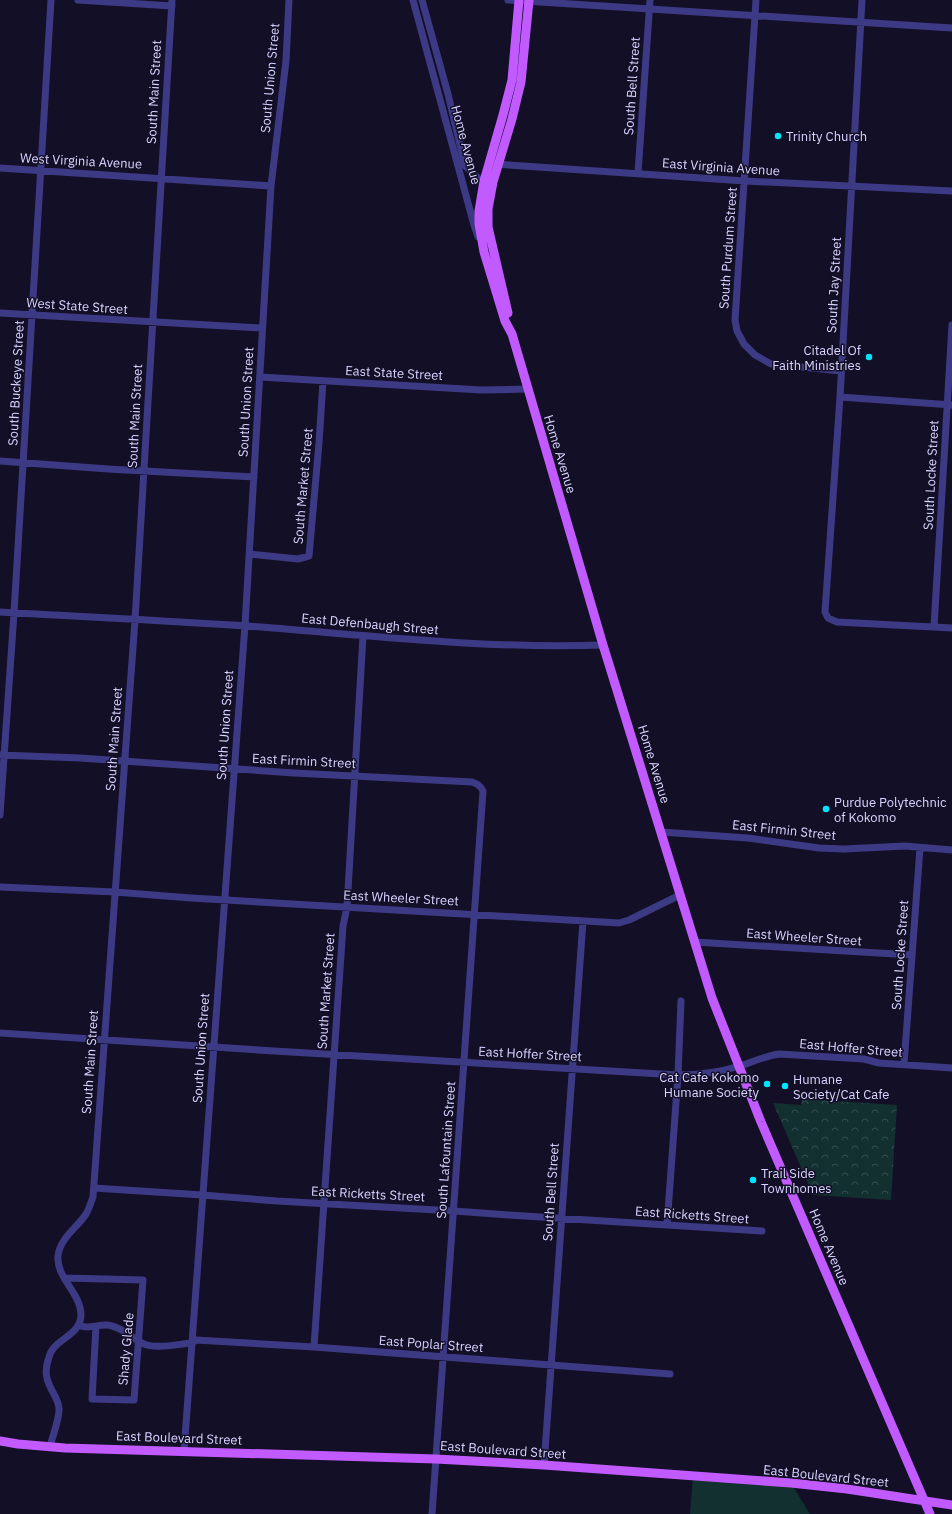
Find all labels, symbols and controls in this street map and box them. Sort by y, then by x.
street label: South Union Street [257,22,283,134]
street label: South Bell Street [620,36,644,136]
street label: South Main Street [143,40,165,144]
street label: Home Avenue [447,103,485,187]
place label: Trinity Church [786,128,867,145]
marker: Trinity Church [773,131,783,141]
street label: West Virginia Avenue [20,149,142,173]
street label: East Virginia Avenue [661,154,781,180]
street label: South Purdum Street [715,186,741,310]
street label: South Jay Street [823,237,845,333]
street label: West State Street [26,294,128,318]
street label: South Buckeye Street [4,320,28,446]
place label: Citadel Of Faith Ministries [772,342,861,374]
street label: South Union Street [235,347,257,457]
marker: Citadel Of Faith Ministries [864,352,874,362]
street label: East State Street [345,362,443,384]
street label: South Main Street [124,364,146,468]
street label: Home Avenue [540,413,580,495]
street label: South Locke Street [920,420,942,530]
street label: South Market Street [289,427,317,545]
street label: East Defenbaugh Street [301,610,439,638]
street label: South Union Street [213,670,237,780]
street label: South Main Street [102,686,126,792]
street label: Home Avenue [634,723,674,805]
street label: East Firmin Street [251,750,357,772]
place label: Purdue Polytechnic of Kokomo [834,794,947,826]
marker: Purdue Polytechnic of Kokomo [821,804,831,814]
street label: East Firmin Street [731,816,837,844]
street label: East Wheeler Street [343,886,459,910]
street label: South Locke Street [888,900,912,1010]
street label: East Wheeler Street [746,924,862,950]
street label: South Market Street [313,932,339,1050]
street label: South Union Street [189,993,213,1103]
street label: South Main Street [78,1009,102,1115]
street label: East Hoffer Street [799,1035,903,1061]
street label: East Hoffer Street [478,1043,582,1065]
place label: Cat Cafe Kokomo Humane Society [659,1069,760,1101]
place label: Humane Society/Cat Cafe [793,1071,890,1103]
marker: Cat Cafe Kokomo Humane Society [762,1079,772,1089]
street label: South Lafountain Street [433,1081,459,1219]
marker: Humane Society/Cat Cafe [780,1081,790,1091]
street label: South Bell Street [539,1142,563,1242]
place label: Trail Side Townhomes [761,1165,832,1197]
marker: Trail Side Townhomes [748,1175,758,1185]
street label: East Ricketts Street [310,1183,426,1205]
street label: East Ricketts Street [634,1203,750,1227]
street label: Home Avenue [805,1206,853,1288]
street label: Shady Glade [114,1312,138,1386]
street label: East Poplar Street [378,1332,484,1356]
street label: East Boulevard Street [116,1427,242,1449]
street label: East Boulevard Street [439,1437,567,1463]
street label: East Boulevard Street [762,1461,890,1491]

